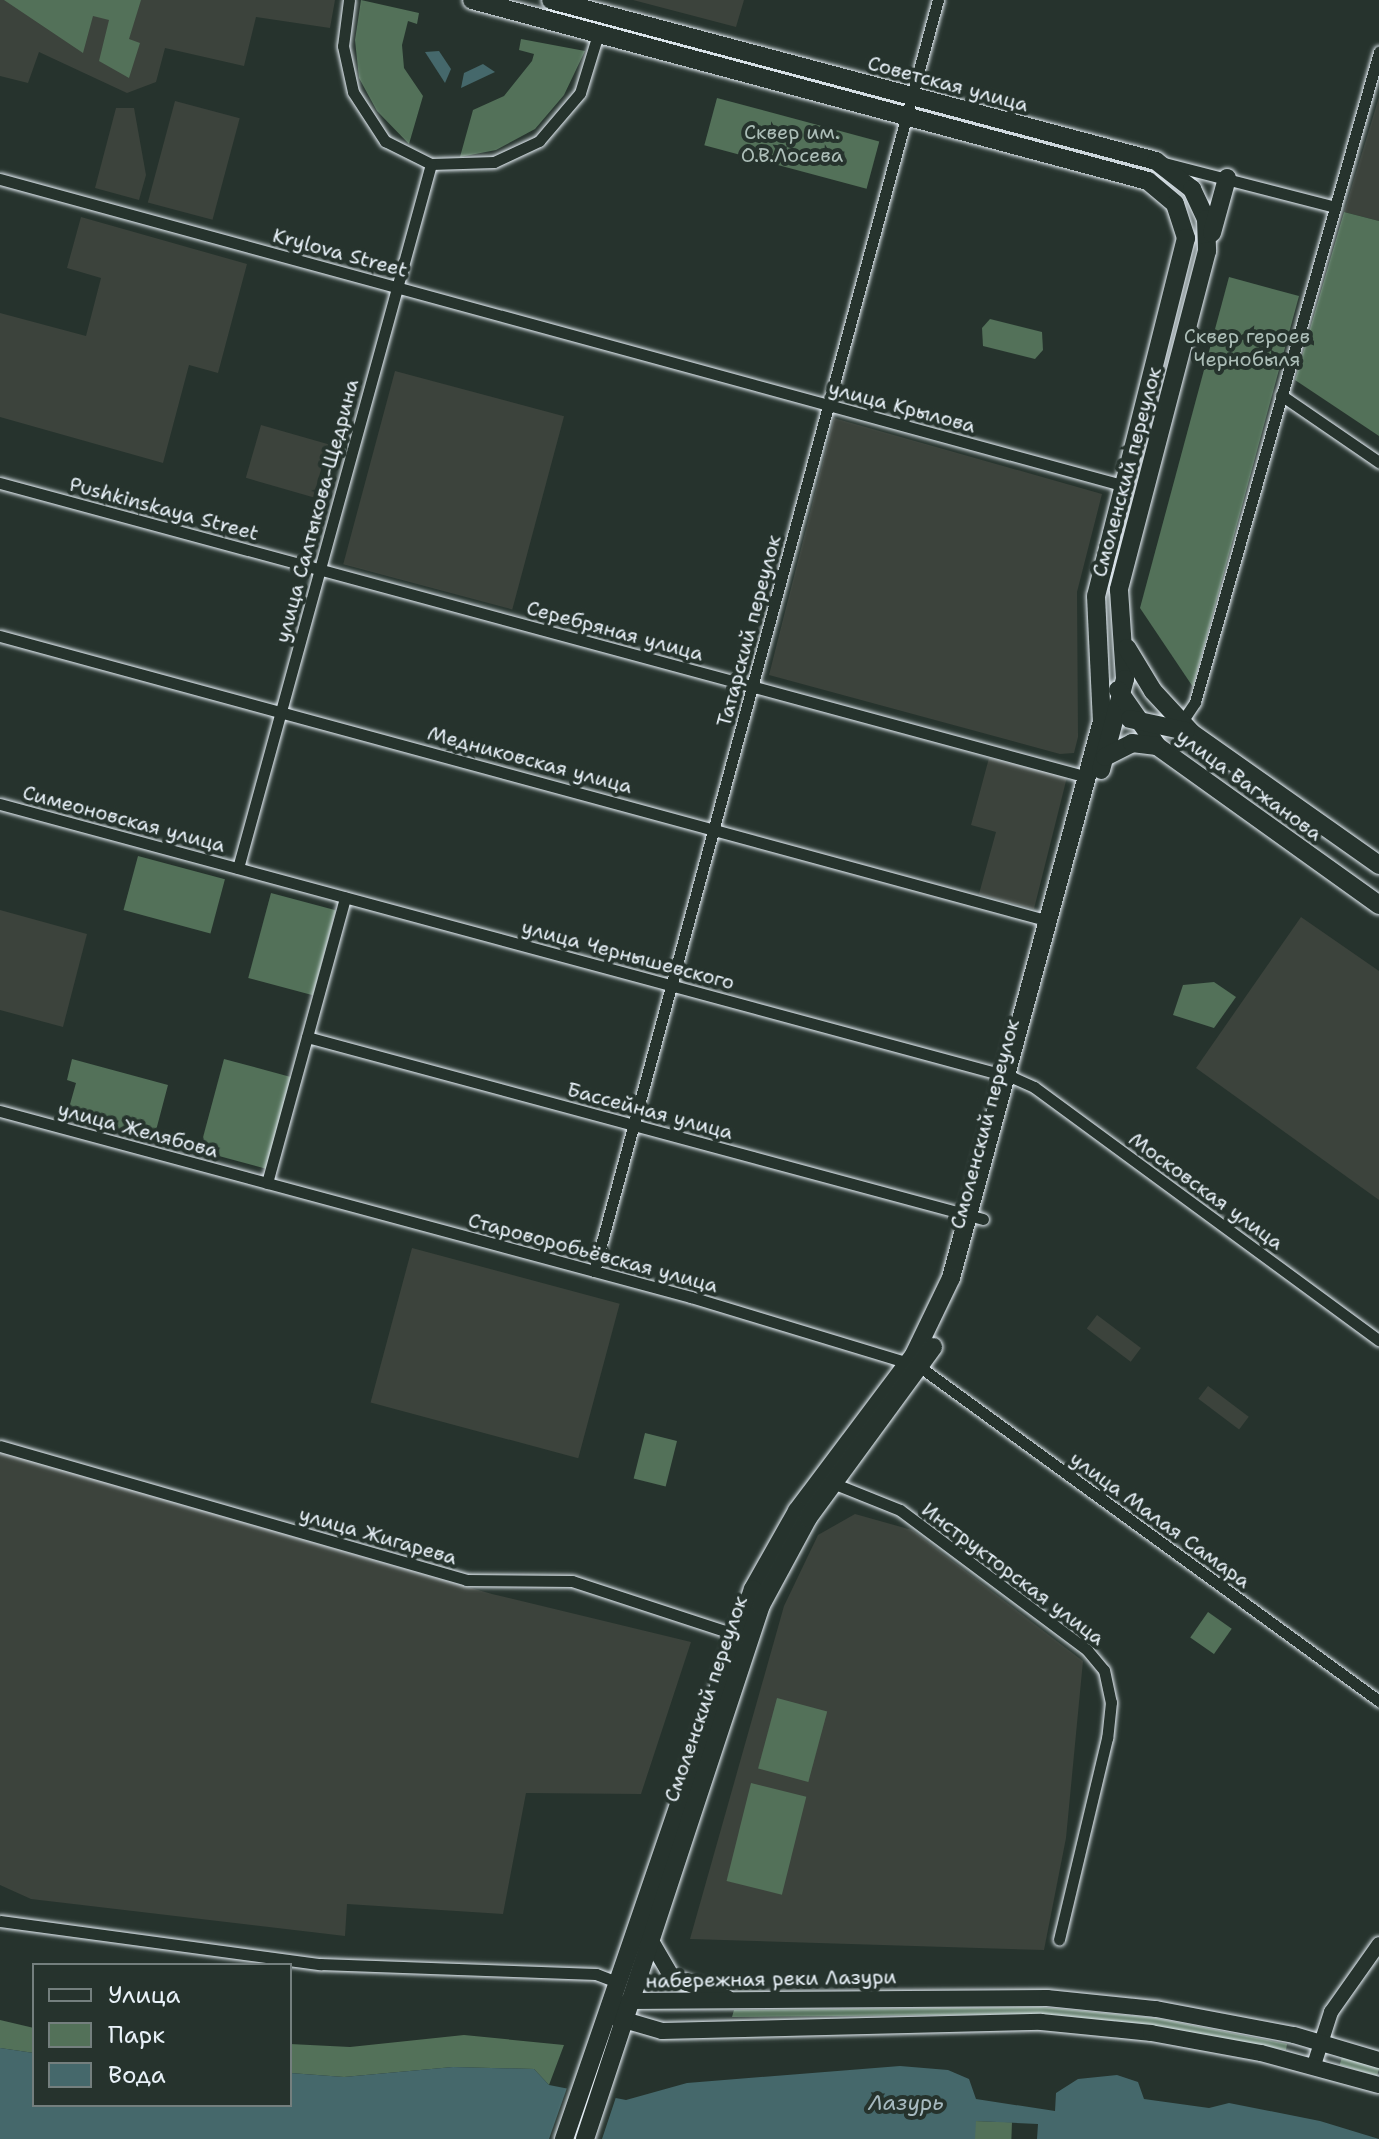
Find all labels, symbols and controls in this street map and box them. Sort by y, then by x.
street label: Советская улица [865,51,1031,117]
park label: Сквер им. О.В.Лосева [741,120,843,167]
street label: Krylova Street [270,223,410,283]
park label: Сквер героев Чернобыля [1184,325,1310,372]
street label: Смоленский переулок [1087,364,1167,580]
street label: улица Крылова [826,376,978,438]
street label: улица Салтыкова-Щедрина [270,377,364,645]
street label: Pushkinskaya Street [67,472,261,546]
street label: Татарский переулок [712,532,786,730]
street label: Серебряная улица [524,596,706,666]
street label: Медниковская улица [425,721,635,799]
street label: улица Вагжанова [1172,724,1326,846]
street label: Симеоновская улица [20,780,228,858]
street label: улица Чернышевского [519,915,737,995]
street label: Смоленский переулок [945,1016,1025,1232]
street label: Бассейная улица [564,1077,736,1145]
street label: улица Желябова [55,1097,221,1163]
street label: Московская улица [1124,1127,1288,1255]
street label: Староворобьёвская улица [465,1208,721,1298]
street label: улица Малая Самара [1065,1447,1255,1593]
street label: Инструкторская улица [917,1497,1109,1651]
street label: улица Жигарева [296,1502,460,1570]
street label: Смоленский переулок [659,1593,753,1805]
legend [32,1963,292,2107]
street label: набережная реки Лазури [645,1965,897,1993]
text: Улица [108,1979,181,2011]
text: Парк [108,2019,165,2051]
text: Вода [108,2059,166,2091]
water label: Лазурь [868,2090,944,2116]

